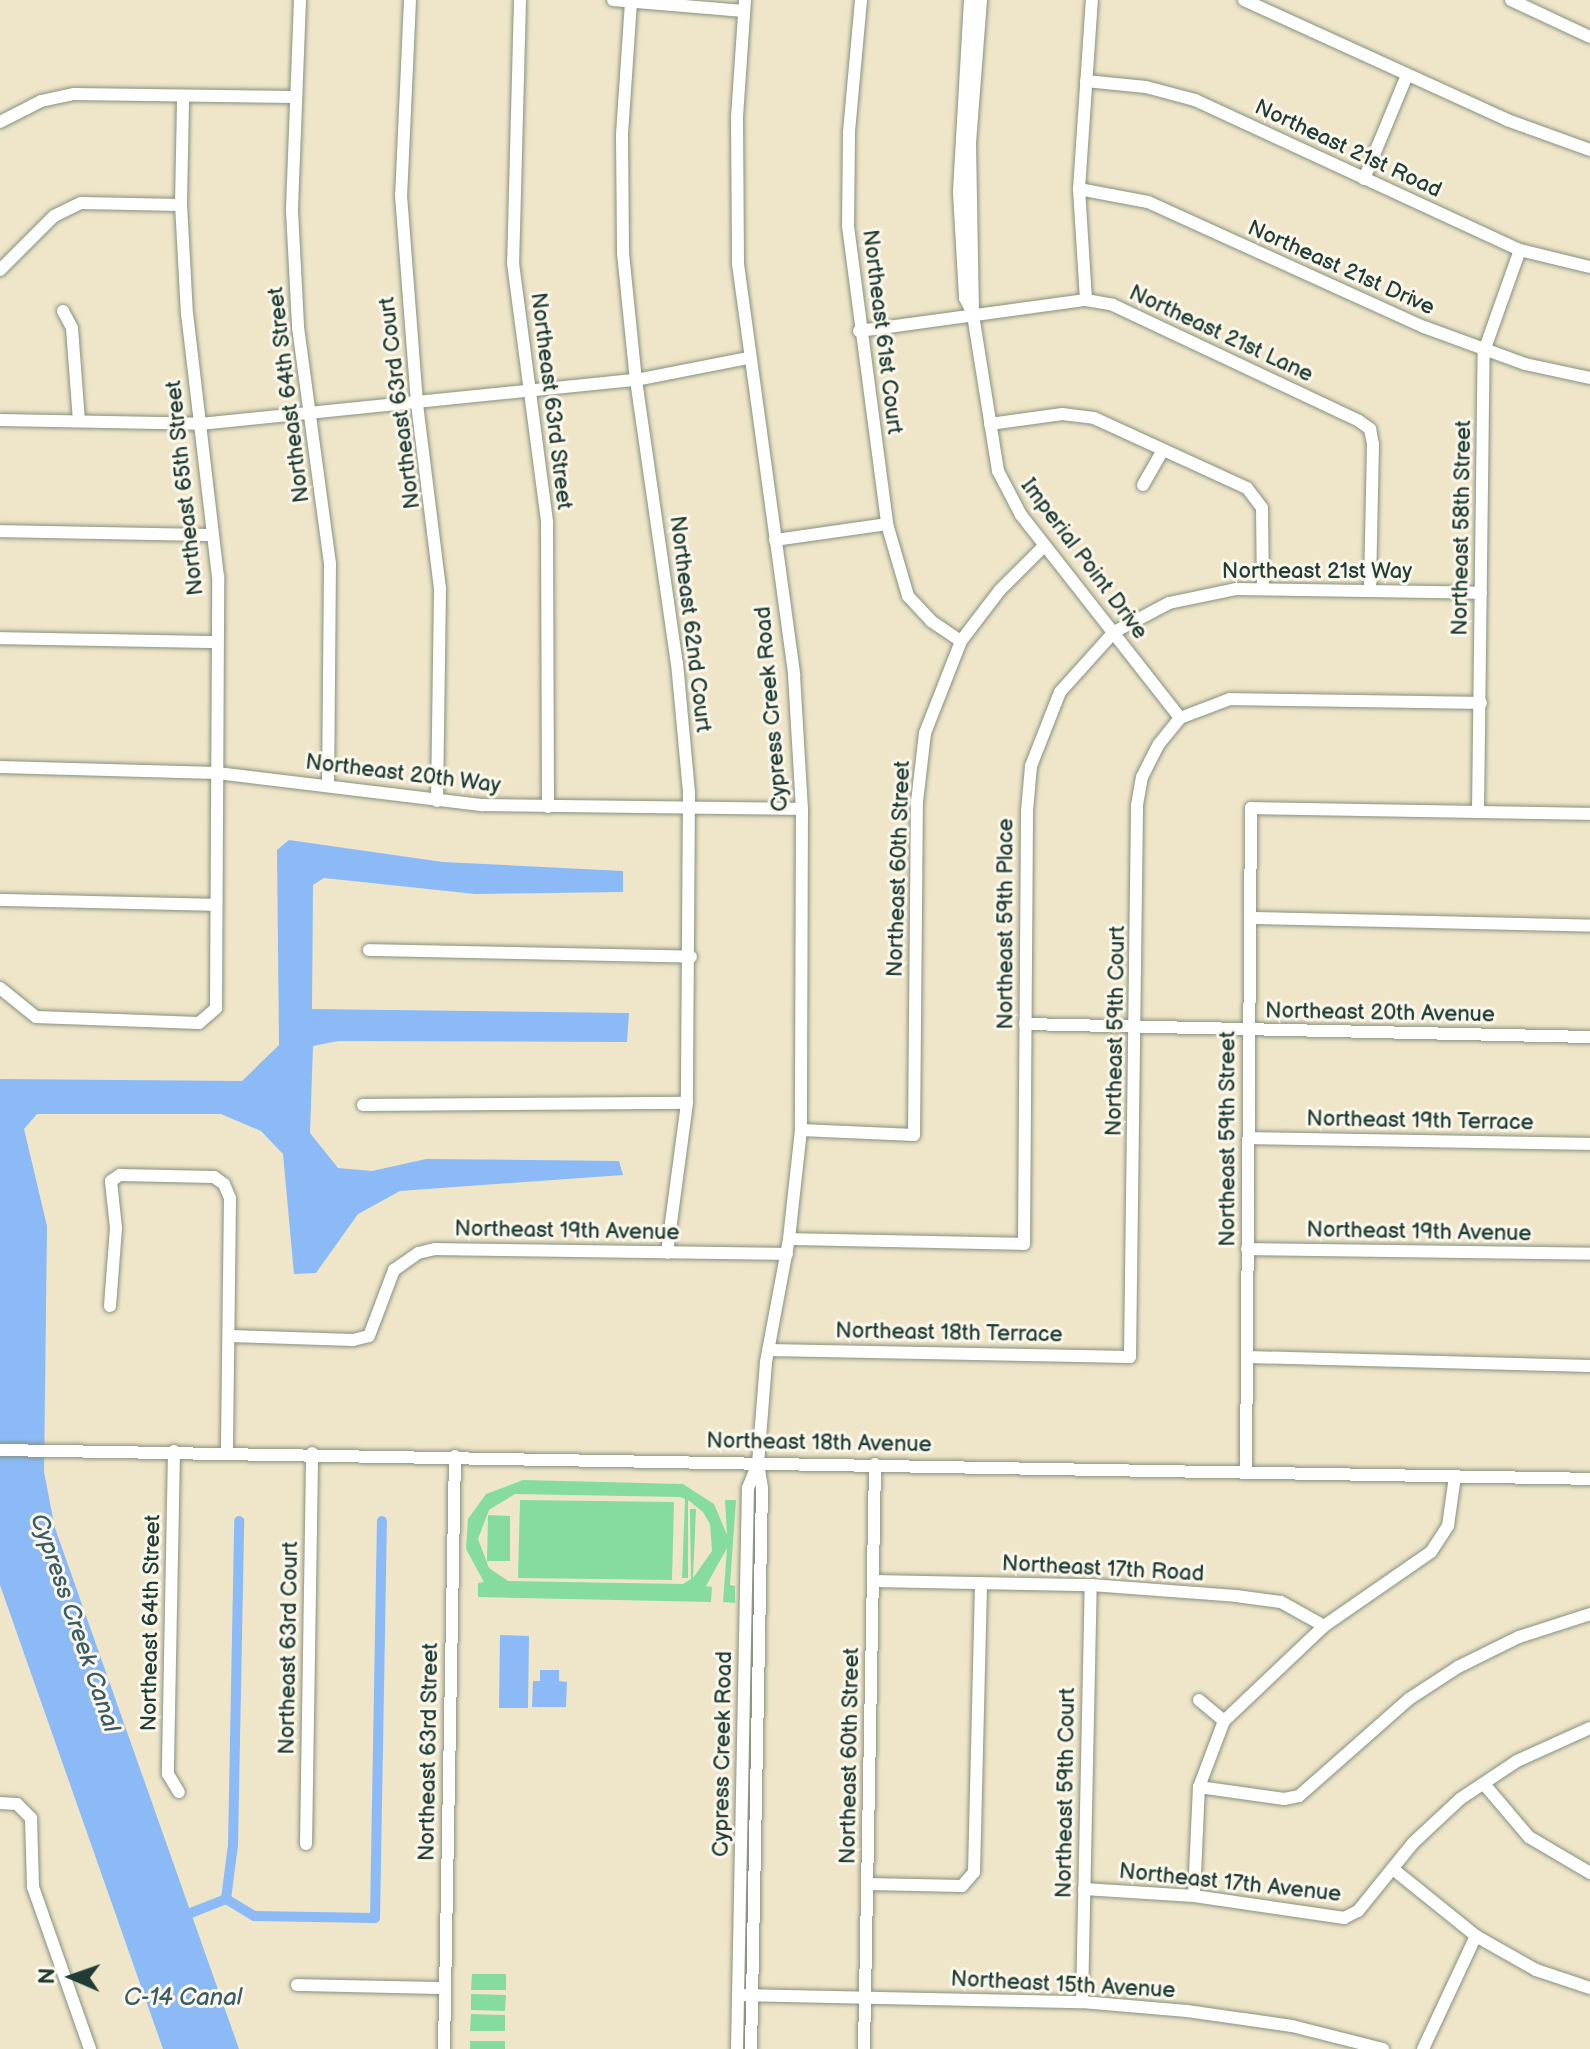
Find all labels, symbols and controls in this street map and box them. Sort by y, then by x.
street label: Northeast 21st Road [1250,94,1446,204]
street label: Northeast 21st Drive [1244,215,1438,321]
street label: Northeast 61st Court [856,228,908,436]
street label: Northeast 21st Lane [1125,280,1317,388]
street label: Northeast 64th Street [263,286,315,504]
street label: Northeast 63rd Street [525,291,577,511]
street label: Northeast 63rd Court [374,296,426,510]
street label: Northeast 65th Street [161,379,209,597]
street label: Northeast 58th Street [1447,420,1477,636]
street label: Imperial Point Drive [1015,473,1153,645]
street label: Northeast 62nd Court [664,514,716,734]
street label: Northeast 21st Way [1221,559,1413,585]
street label: Cypress Creek Road [750,605,794,813]
street label: Northeast 20th Way [304,749,502,799]
street label: Northeast 60th Street [882,760,916,978]
street label: Northeast 59th Place [993,818,1019,1030]
street label: Northeast 59th Court [1101,926,1131,1136]
street label: Northeast 20th Avenue [1265,998,1495,1028]
street label: Northeast 59th Street [1215,1031,1241,1247]
street label: Northeast 19th Terrace [1306,1106,1534,1136]
street label: Northeast 19th Avenue [454,1216,680,1246]
street label: Northeast 19th Avenue [1306,1217,1532,1247]
street label: Northeast 18th Terrace [835,1318,1063,1348]
street label: Northeast 18th Avenue [706,1428,932,1458]
water label: Cypress Creek Canal [24,1510,126,1736]
street label: Northeast 64th Street [136,1514,166,1732]
street label: Northeast 63rd Court [274,1541,304,1755]
street label: Northeast 17th Road [1001,1551,1205,1587]
street label: Northeast 63rd Street [414,1642,444,1862]
street label: Northeast 60th Street [835,1647,865,1865]
street label: Cypress Creek Road [708,1651,738,1857]
street label: Northeast 59th Court [1051,1688,1081,1898]
street label: Northeast 17th Avenue [1118,1858,1342,1908]
north arrow [32,1937,112,2017]
street label: Northeast 15th Avenue [950,1966,1176,2004]
text: N [34,1967,61,1985]
water label: C-14 Canal [124,1984,242,2012]

